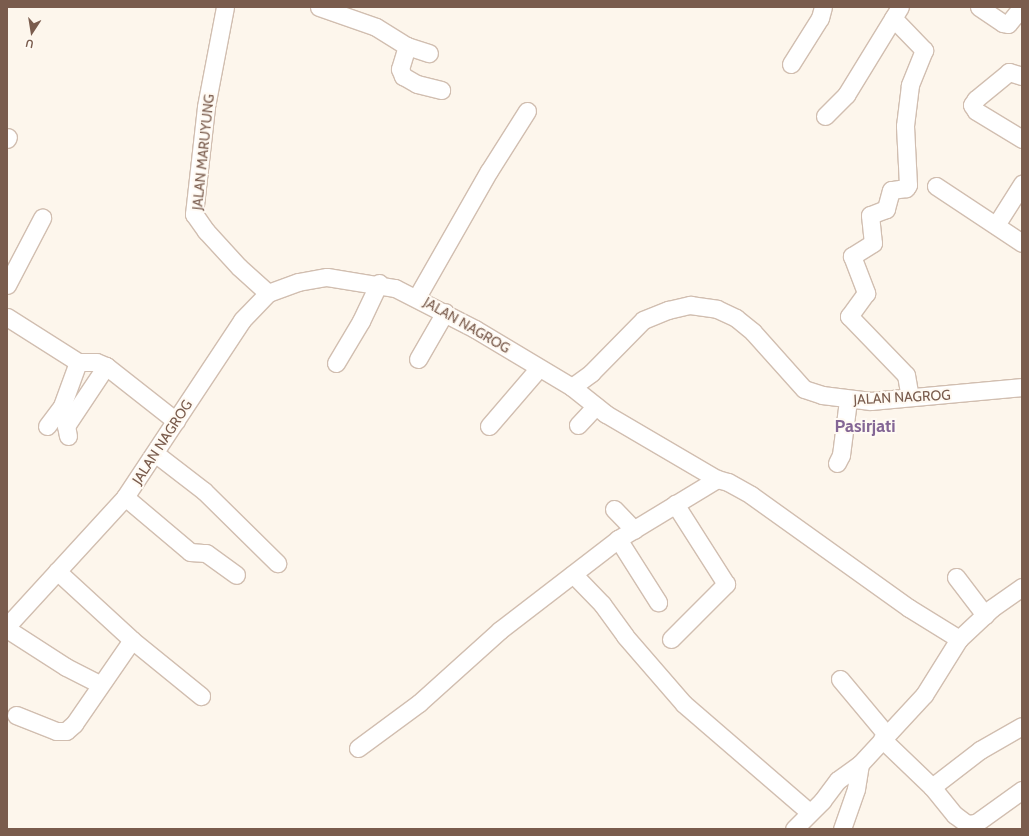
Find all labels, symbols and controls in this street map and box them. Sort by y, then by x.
north arrow [12,12,52,52]
text: U [24,36,35,51]
street label: JALAN MARUYUNG [189,93,217,211]
street label: JALAN NAGROG [421,293,513,357]
street label: JALAN NAGROG [853,386,951,408]
street label: JALAN NAGROG [128,397,196,487]
district label: Pasirjati [835,415,895,437]

